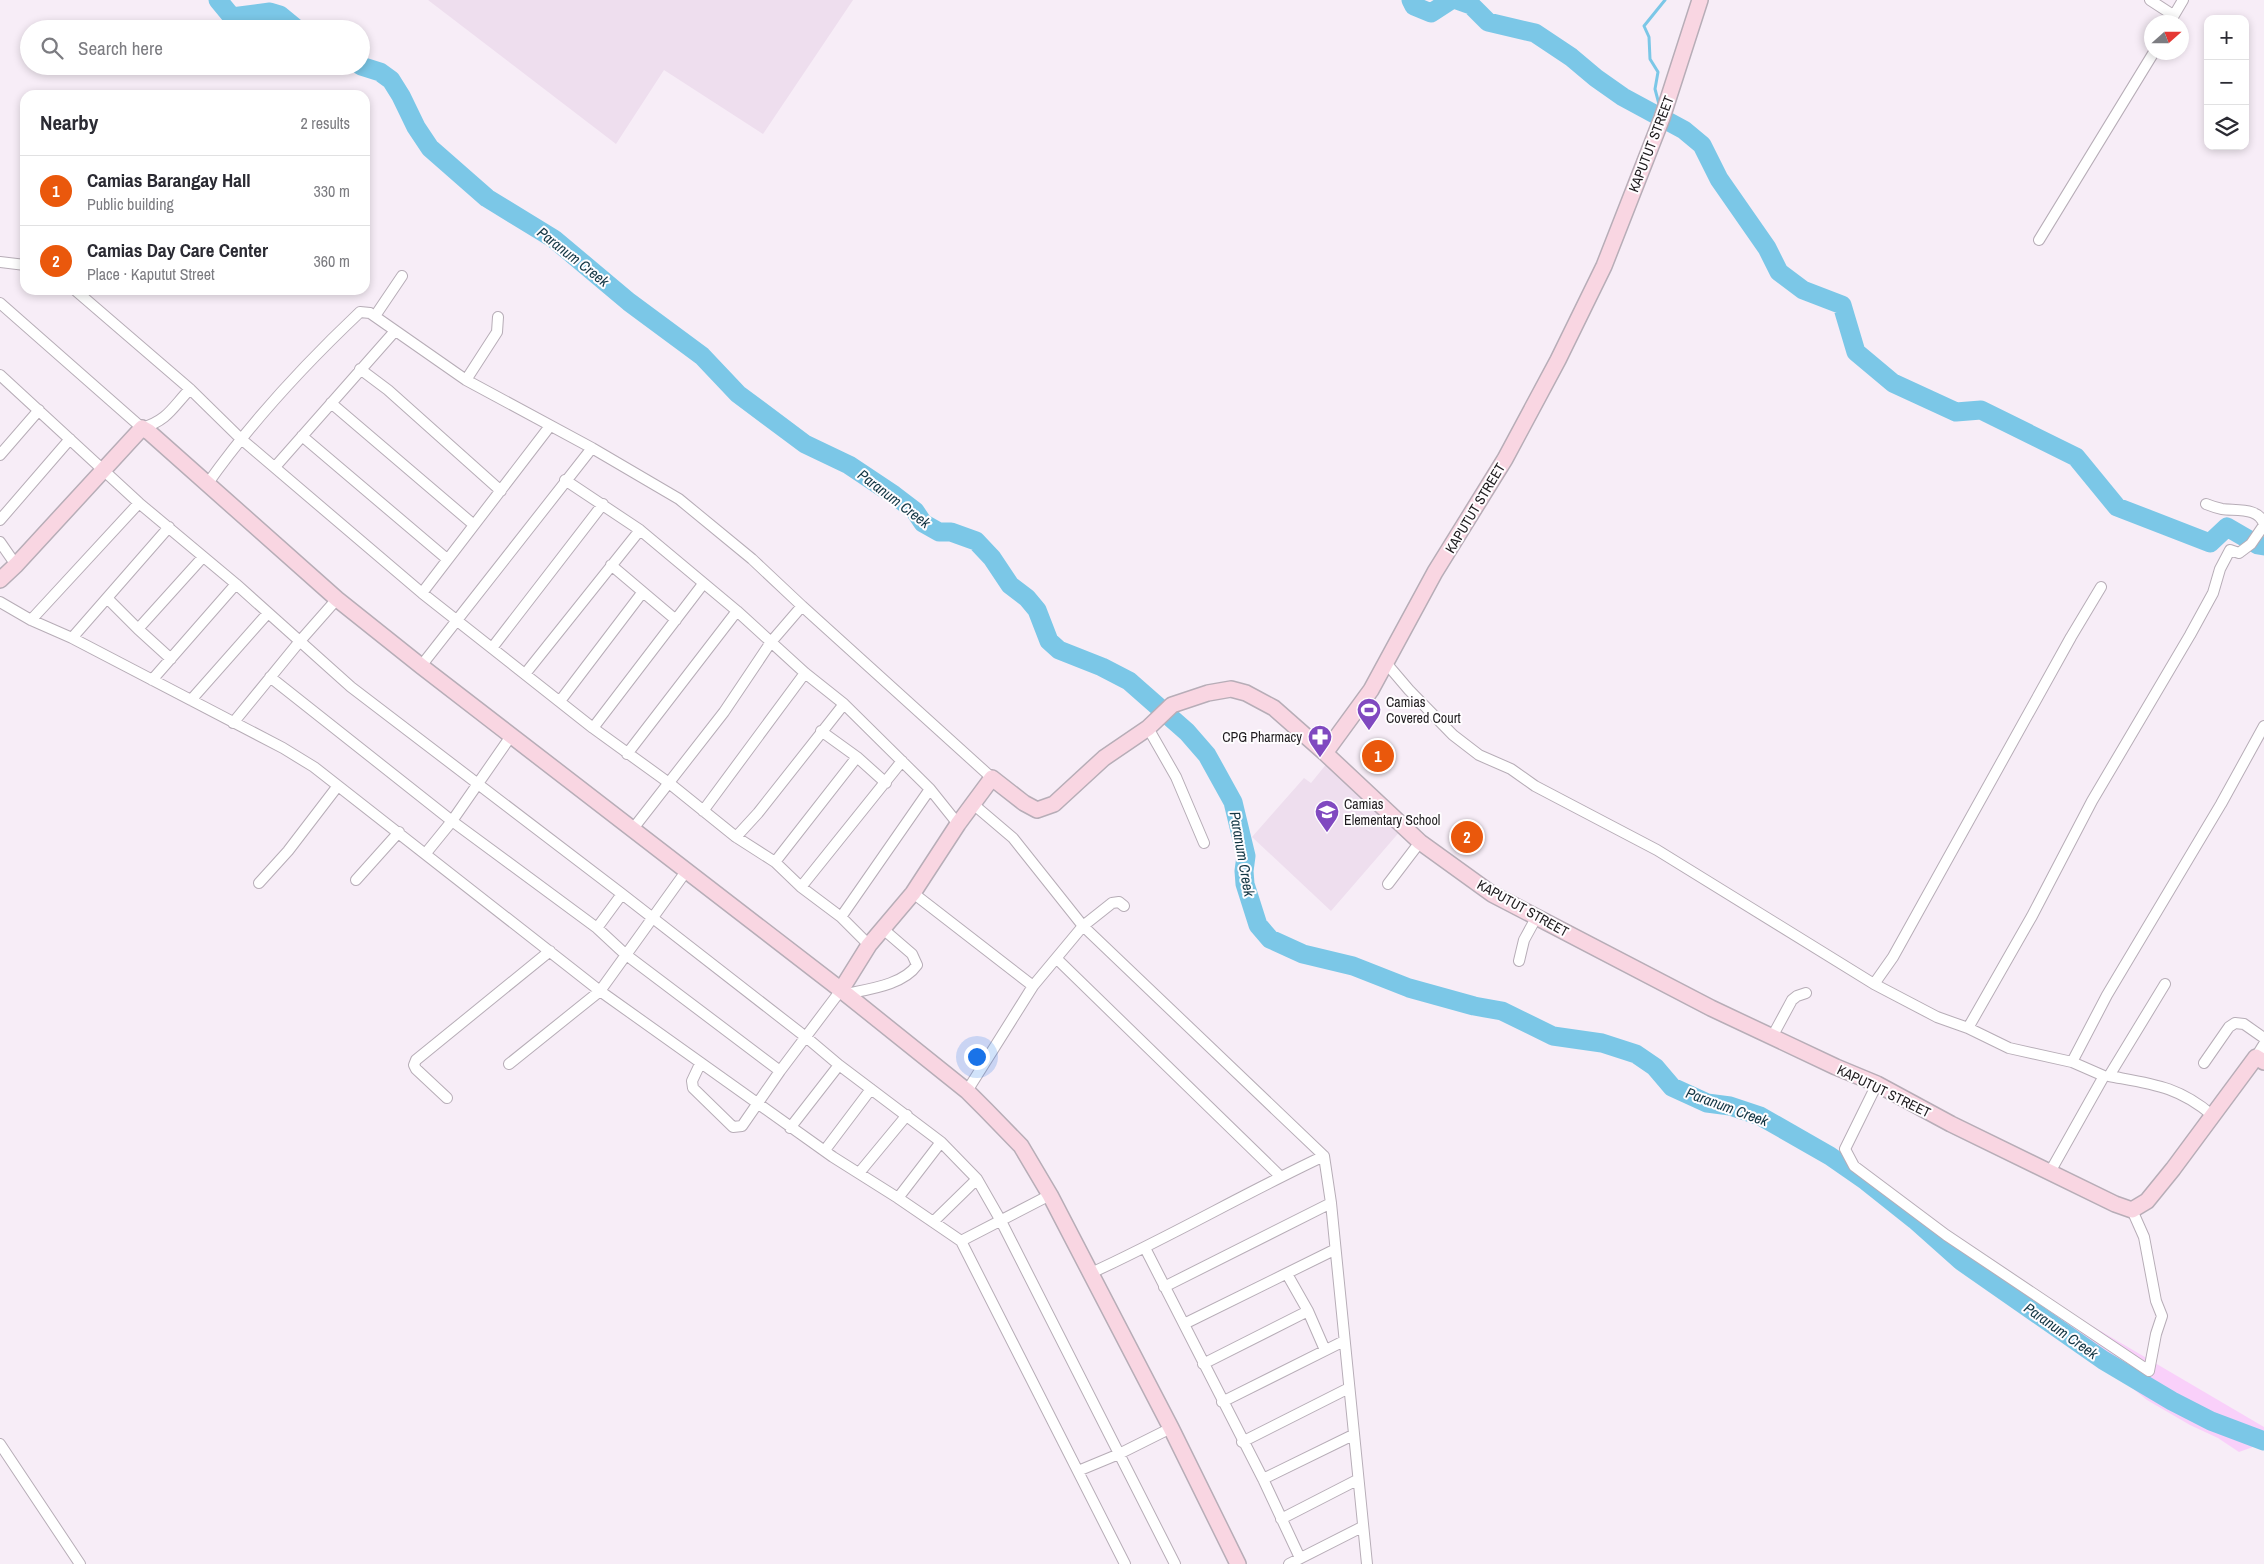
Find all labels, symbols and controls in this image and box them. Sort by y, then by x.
north arrow [2144,15,2189,60]
map controls [2204,15,2249,150]
button: + [2204,15,2249,60]
search box [20,20,370,75]
icon: search [38,34,66,62]
text: Search here [78,35,163,61]
button: − [2204,60,2249,105]
street label: KAPUTUT STREET [1624,93,1678,195]
button: layers [2204,105,2249,150]
text: Nearby [40,108,98,137]
text: 2 results [300,112,350,134]
text: Camias Barangay Hall [87,167,251,193]
text: 1 [52,180,60,202]
text: 330 m [314,180,350,202]
text: Public building [87,193,174,215]
water label: Paranum Creek [533,222,614,292]
text: Camias Day Care Center [87,237,268,263]
text: 2 [52,250,60,272]
text: 360 m [314,250,350,272]
text: Place · Kaputut Street [87,263,215,285]
street label: KAPUTUT STREET [1441,460,1509,556]
water label: Paranum Creek [854,464,936,533]
place label: Camias Covered Court [1386,693,1461,727]
sports icon: Camias Covered Court [1356,697,1382,731]
pharmacy icon: CPG Pharmacy [1307,724,1333,758]
place label: CPG Pharmacy [1222,728,1302,746]
pin: 1 [1362,737,1394,775]
place label: Camias Elementary School [1344,795,1440,829]
school or university icon: Camias Elementary School [1314,799,1340,833]
water label: Paranum Creek [1225,810,1260,899]
pin: 2 [1451,818,1483,856]
street label: KAPUTUT STREET [1474,875,1572,941]
your location [964,1044,990,1070]
street label: KAPUTUT STREET [1834,1061,1934,1121]
water label: Paranum Creek [1683,1082,1772,1131]
water label: Paranum Creek [2020,1297,2103,1364]

